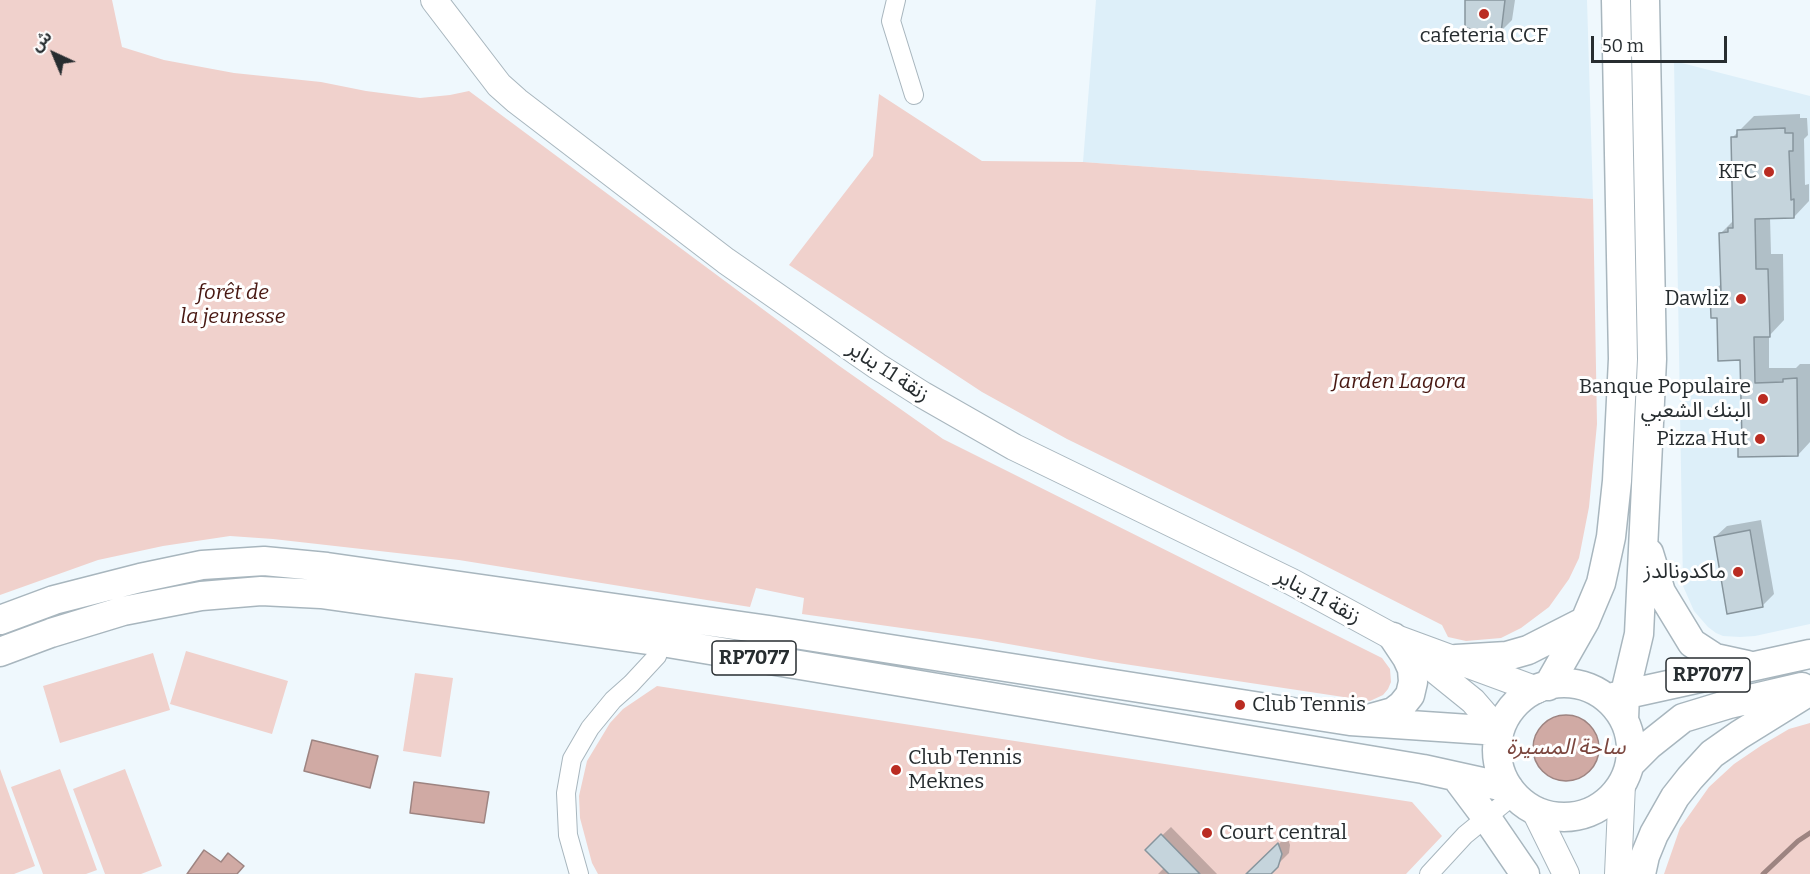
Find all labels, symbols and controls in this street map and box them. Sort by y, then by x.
marker: cafeteria CCF [1477,7,1491,21]
place label: cafeteria CCF [1420,23,1548,49]
north arrow [24,24,84,84]
scale bar [1594,24,1730,62]
text: ش [27,26,56,55]
text: 50 m [1602,35,1644,57]
place label: KFC [1718,159,1757,185]
marker: KFC [1762,165,1776,179]
park label: forêt de la jeunesse [181,280,285,330]
place label: Dawliz [1664,286,1729,312]
marker: Dawliz [1734,292,1748,306]
street label: زنقة 11 يناير [842,336,934,408]
park label: Jarden Lagora [1332,369,1466,395]
place label: Banque Populaire البنك الشعبي [1579,374,1751,424]
marker: Banque Populaire البنك الشعبي [1756,392,1770,406]
place label: Pizza Hut [1656,426,1748,452]
marker: Pizza Hut [1753,432,1767,446]
place label: ماكدونالدز [1644,559,1726,585]
street label: زنقة 11 يناير [1271,564,1365,630]
marker: ماكدونالدز [1731,565,1745,579]
road number: RP7077 [712,641,796,675]
road number: RP7077 [1666,658,1750,692]
place label: Club Tennis [1252,692,1366,718]
marker: Club Tennis [1233,698,1247,712]
water label: ساحة المسيرة [1507,735,1625,761]
place label: Club Tennis Meknes [908,745,1022,795]
marker: Club Tennis Meknes [889,763,903,777]
place label: Court central [1219,820,1347,846]
marker: Court central [1200,826,1214,840]

